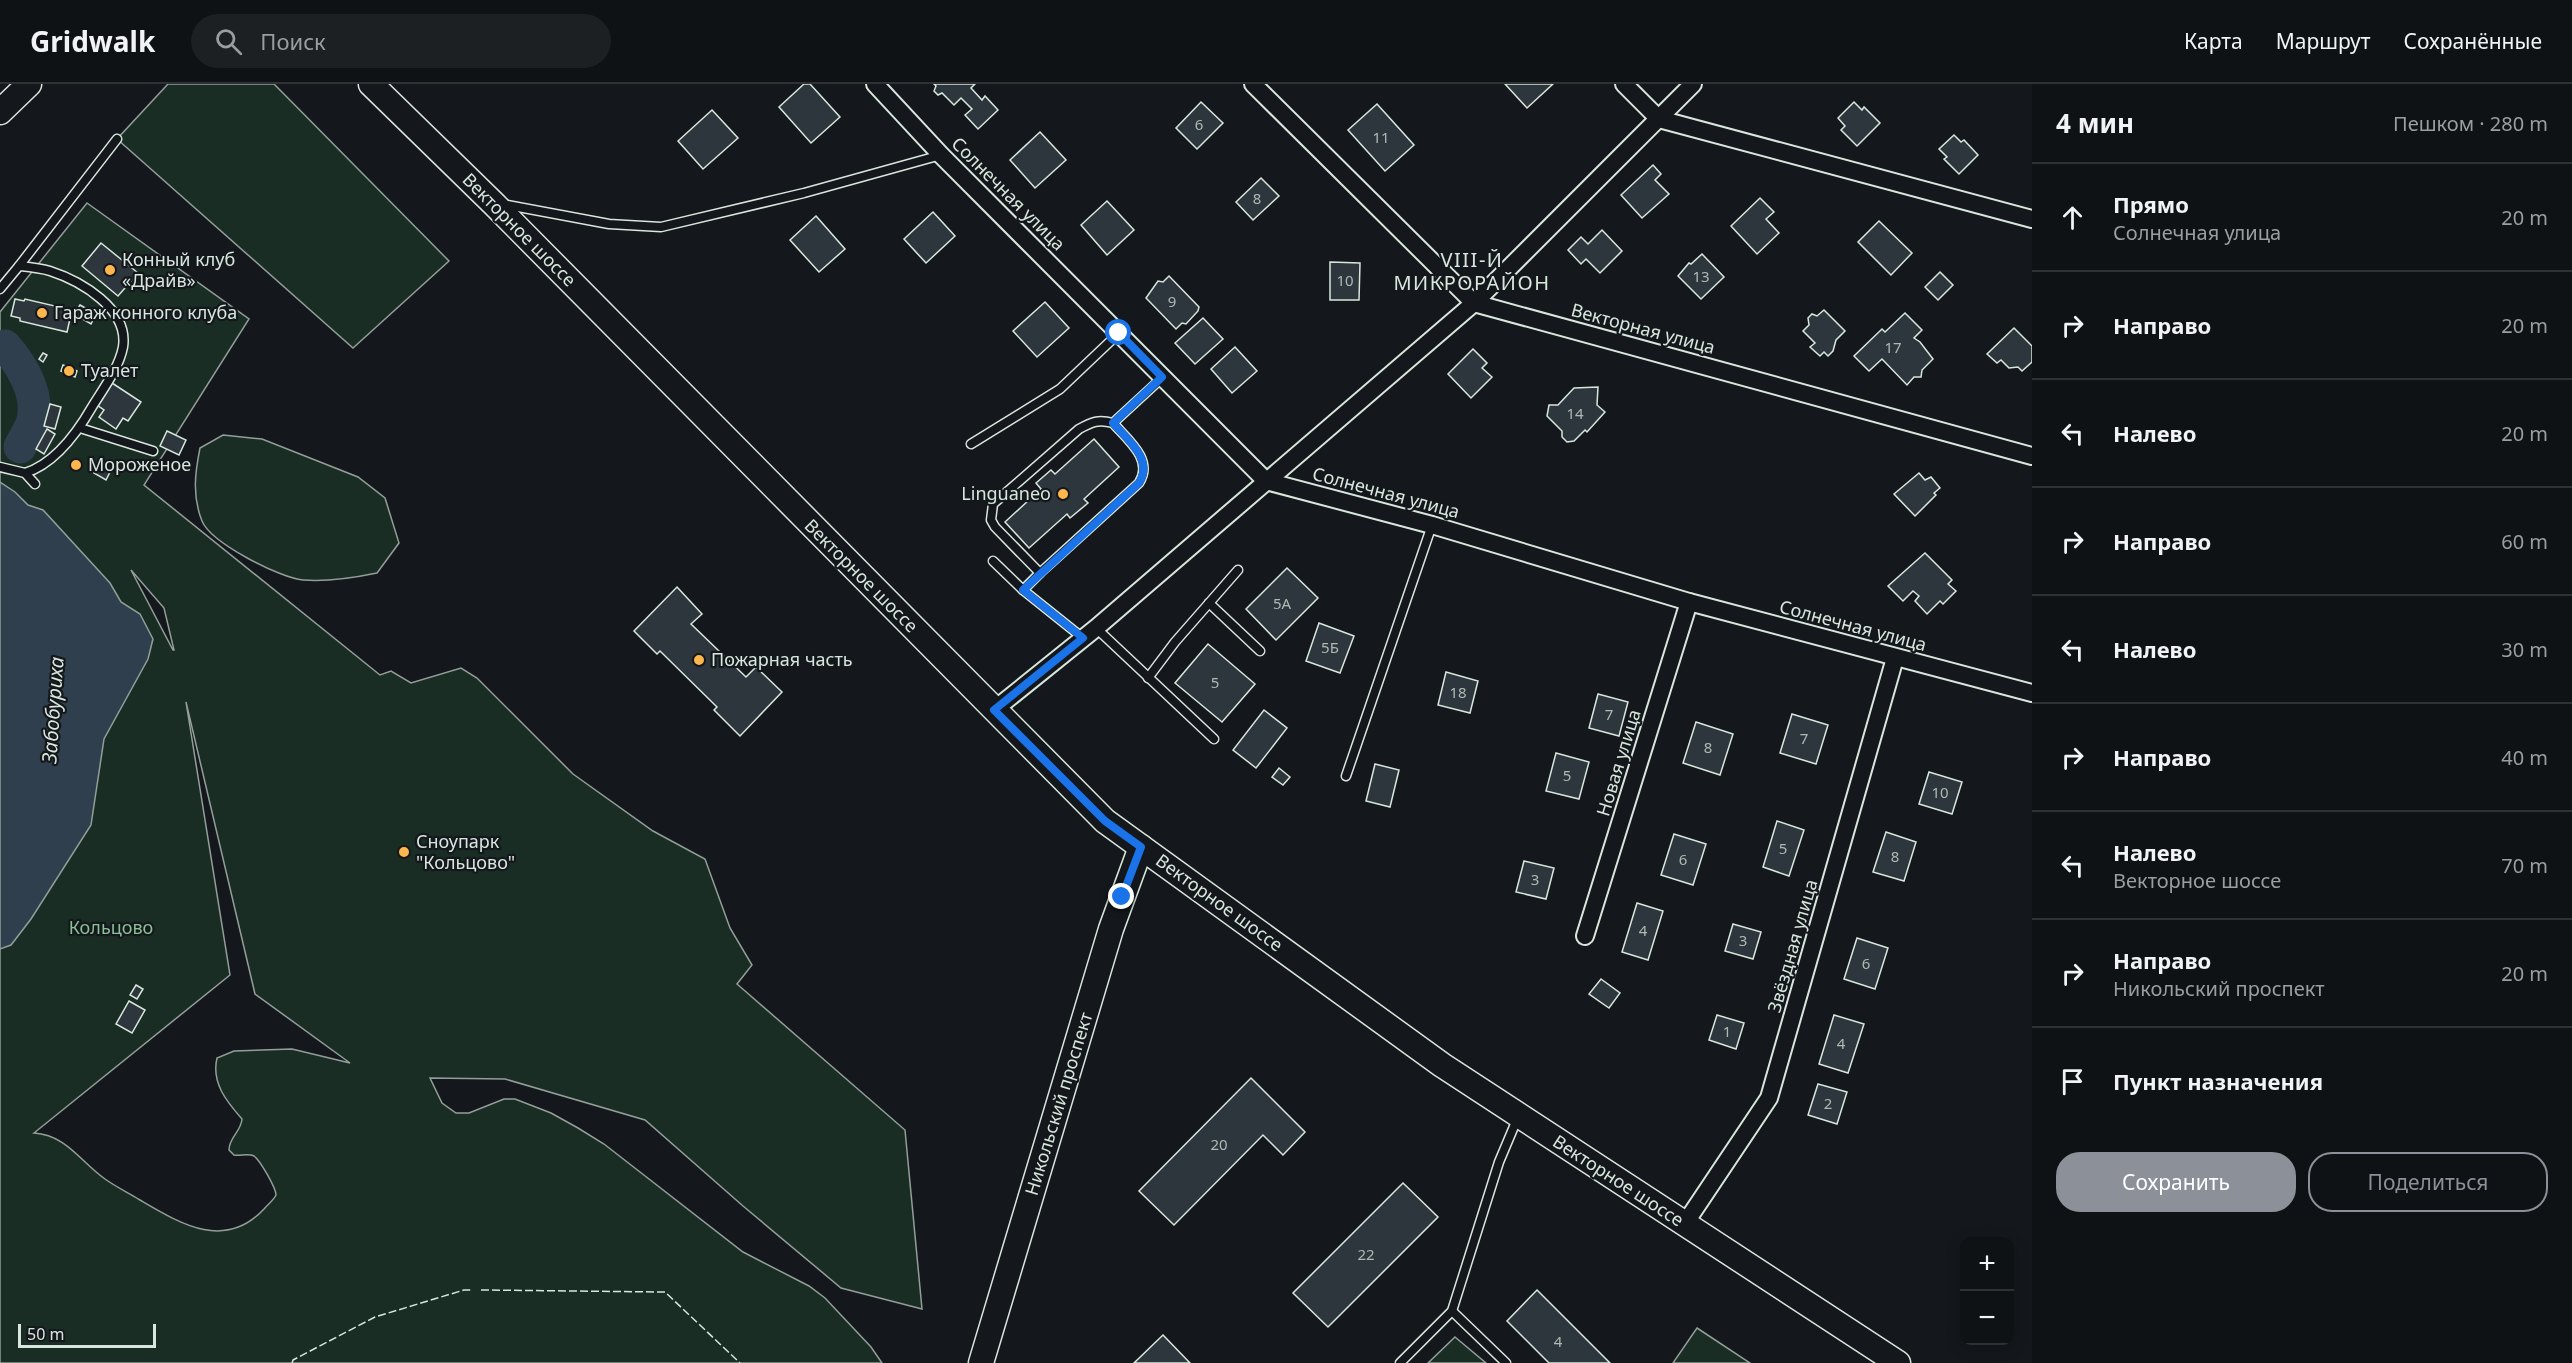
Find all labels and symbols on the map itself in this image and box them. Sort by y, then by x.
house number: 6 [1195,114,1203,134]
house number: 11 [1372,127,1390,147]
street label: Солнечная улица [947,131,1071,255]
street label: Векторное шоссе [458,167,582,291]
house number: 8 [1253,188,1261,208]
district label: VIII-Й МИКРОРАЙОН [1393,246,1551,296]
place label: Конный клуб «Драйв» [122,247,235,292]
marker: Конный клуб «Драйв» [103,263,117,277]
house number: 13 [1692,266,1710,286]
house number: 10 [1336,270,1354,290]
house number: 9 [1168,291,1176,311]
street label: Векторная улица [1569,297,1718,359]
place label: Гараж конного клуба [54,300,237,324]
marker: Гараж конного клуба [35,306,49,320]
route start [1105,319,1131,345]
house number: 17 [1884,337,1902,357]
place label: Туалет [81,358,139,382]
marker: Туалет [62,364,76,378]
house number: 14 [1566,403,1584,423]
place label: Мороженое [88,452,191,476]
marker: Мороженое [69,458,83,472]
street label: Солнечная улица [1310,461,1462,523]
place label: Linguaneo [961,481,1051,505]
marker: Linguaneo [1056,487,1070,501]
street label: Векторное шоссе [800,513,924,637]
house number: 5А [1273,593,1292,613]
street label: Солнечная улица [1777,594,1929,656]
house number: 5Б [1321,637,1339,657]
place label: Пожарная часть [711,647,853,671]
marker: Пожарная часть [692,653,706,667]
water label: Забобуриха [35,656,70,765]
house number: 5 [1211,672,1219,692]
house number: 18 [1449,682,1467,702]
house number: 7 [1605,704,1613,724]
street label: Новая улица [1590,706,1646,819]
house number: 7 [1800,728,1808,748]
house number: 8 [1704,737,1712,757]
house number: 5 [1563,765,1571,785]
house number: 10 [1931,782,1949,802]
place label: Сноупарк "Кольцово" [416,829,515,874]
house number: 5 [1779,838,1787,858]
marker: Сноупарк "Кольцово" [397,845,411,859]
house number: 8 [1891,846,1899,866]
street label: Векторное шоссе [1151,848,1288,956]
house number: 6 [1679,849,1687,869]
house number: 3 [1531,869,1539,889]
street label: Звёздная улица [1762,876,1823,1015]
route end [1108,883,1134,909]
park label: Кольцово [69,915,153,939]
house number: 4 [1639,920,1648,940]
house number: 3 [1739,930,1747,950]
house number: 6 [1862,953,1870,973]
street label: Никольский проспект [1019,1009,1098,1198]
house number: 1 [1723,1021,1731,1041]
house number: 4 [1837,1033,1846,1053]
house number: 2 [1824,1093,1832,1113]
street label: Векторное шоссе [1549,1129,1689,1232]
house number: 20 [1210,1134,1228,1154]
house number: 22 [1357,1244,1375,1264]
scale bar [18,1321,156,1348]
house number: 4 [1554,1331,1563,1351]

